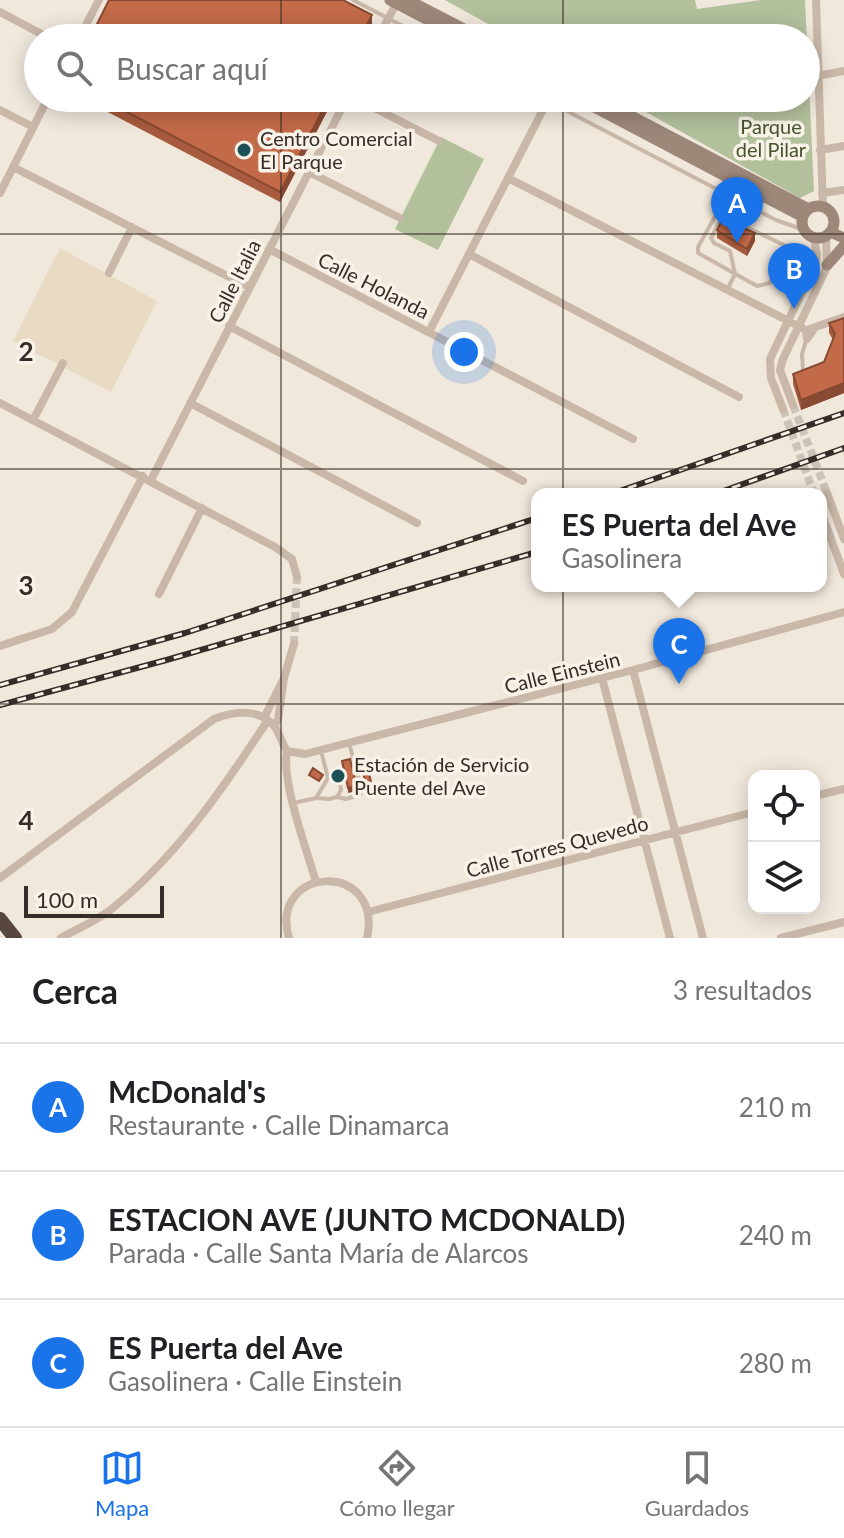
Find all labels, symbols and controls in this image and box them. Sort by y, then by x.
search box [24,24,820,112]
icon: search [52,46,96,90]
text: Buscar aquí [116,50,268,86]
park label: Parque del Pilar [736,114,807,161]
place label: Centro Comercial El Parque [260,126,413,173]
marker: Centro Comercial El Parque [235,141,253,159]
pin: A [711,177,763,243]
street label: Calle Italia [203,235,265,327]
pin: B [768,243,820,309]
street label: Calle Holanda [314,247,434,323]
your location [444,332,484,372]
text: 2 [18,335,34,367]
popup [531,488,827,592]
text: ES Puerta del Ave [561,506,797,542]
text: Gasolinera [561,542,682,574]
text: 3 [18,569,34,601]
pin: C [653,618,705,684]
street label: Calle Einstein [502,646,622,698]
place label: Estación de Servicio Puente del Ave [354,752,529,799]
marker: Estación de Servicio Puente del Ave [329,767,347,785]
map controls [748,770,820,914]
button: locate [748,770,820,842]
text: 4 [18,804,34,836]
street label: Calle Torres Quevedo [463,810,651,882]
button: layers [748,842,820,914]
scale bar [24,882,164,918]
text: 100 m [36,886,98,913]
text: Cerca [32,970,118,1011]
text: 3 resultados [673,974,812,1006]
text: McDonald's [108,1073,266,1109]
text: A [49,1091,67,1123]
text: 210 m [739,1091,812,1123]
text: Restaurante · Calle Dinamarca [108,1109,449,1141]
text: ESTACION AVE (JUNTO MCDONALD) [108,1201,625,1237]
text: B [49,1219,67,1251]
text: 240 m [739,1219,812,1251]
text: Parada · Calle Santa María de Alarcos [108,1237,529,1269]
text: ES Puerta del Ave [108,1329,343,1365]
text: C [49,1347,67,1379]
text: 280 m [739,1347,812,1379]
text: Gasolinera · Calle Einstein [108,1365,402,1397]
tab: Mapa [95,1446,149,1521]
tab: Cómo llegar [339,1446,455,1521]
tab: Guardados [645,1446,749,1521]

